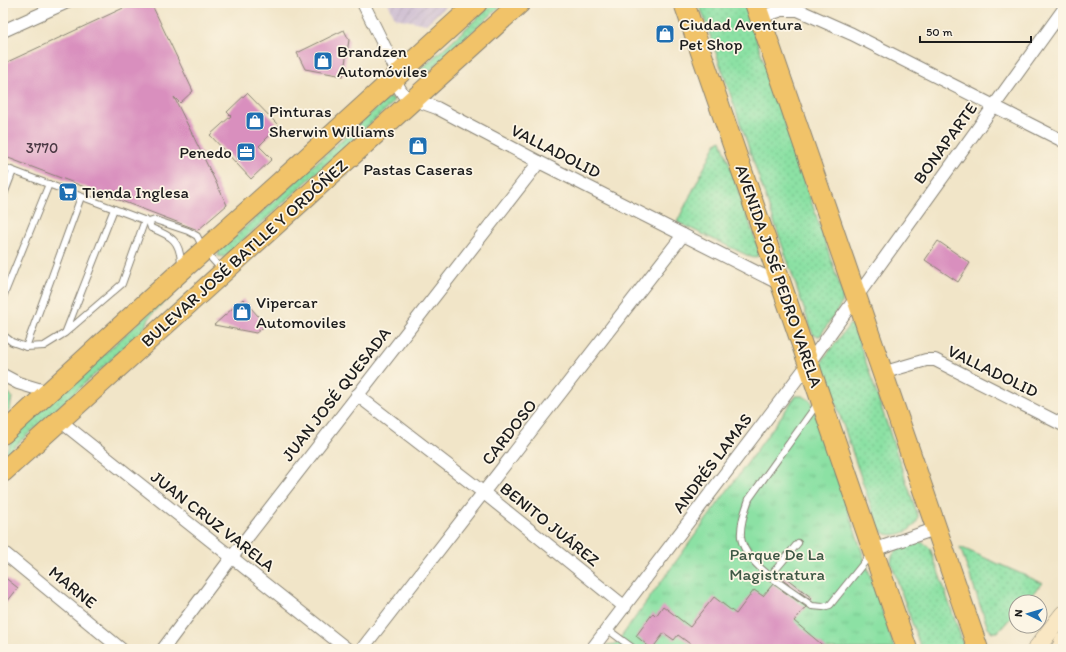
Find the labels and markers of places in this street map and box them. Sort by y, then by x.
place label: Ciudad Aventura Pet Shop [679,14,803,54]
shop icon: Ciudad Aventura Pet Shop [654,23,676,45]
place label: Brandzen Automóviles [337,41,427,81]
shop icon: Brandzen Automóviles [312,50,334,72]
place label: Pinturas Sherwin Williams [269,101,395,141]
shop icon: Pinturas Sherwin Williams [244,110,266,132]
shop icon: Pastas Caseras [407,135,429,157]
office icon: Penedo [235,141,257,163]
place label: Penedo [179,142,232,162]
place label: Pastas Caseras [363,159,473,179]
supermarket icon: Tienda Inglesa [57,181,79,203]
place label: Tienda Inglesa [82,182,189,202]
place label: Vipercar Automoviles [256,292,346,332]
shop icon: Vipercar Automoviles [231,301,253,323]

